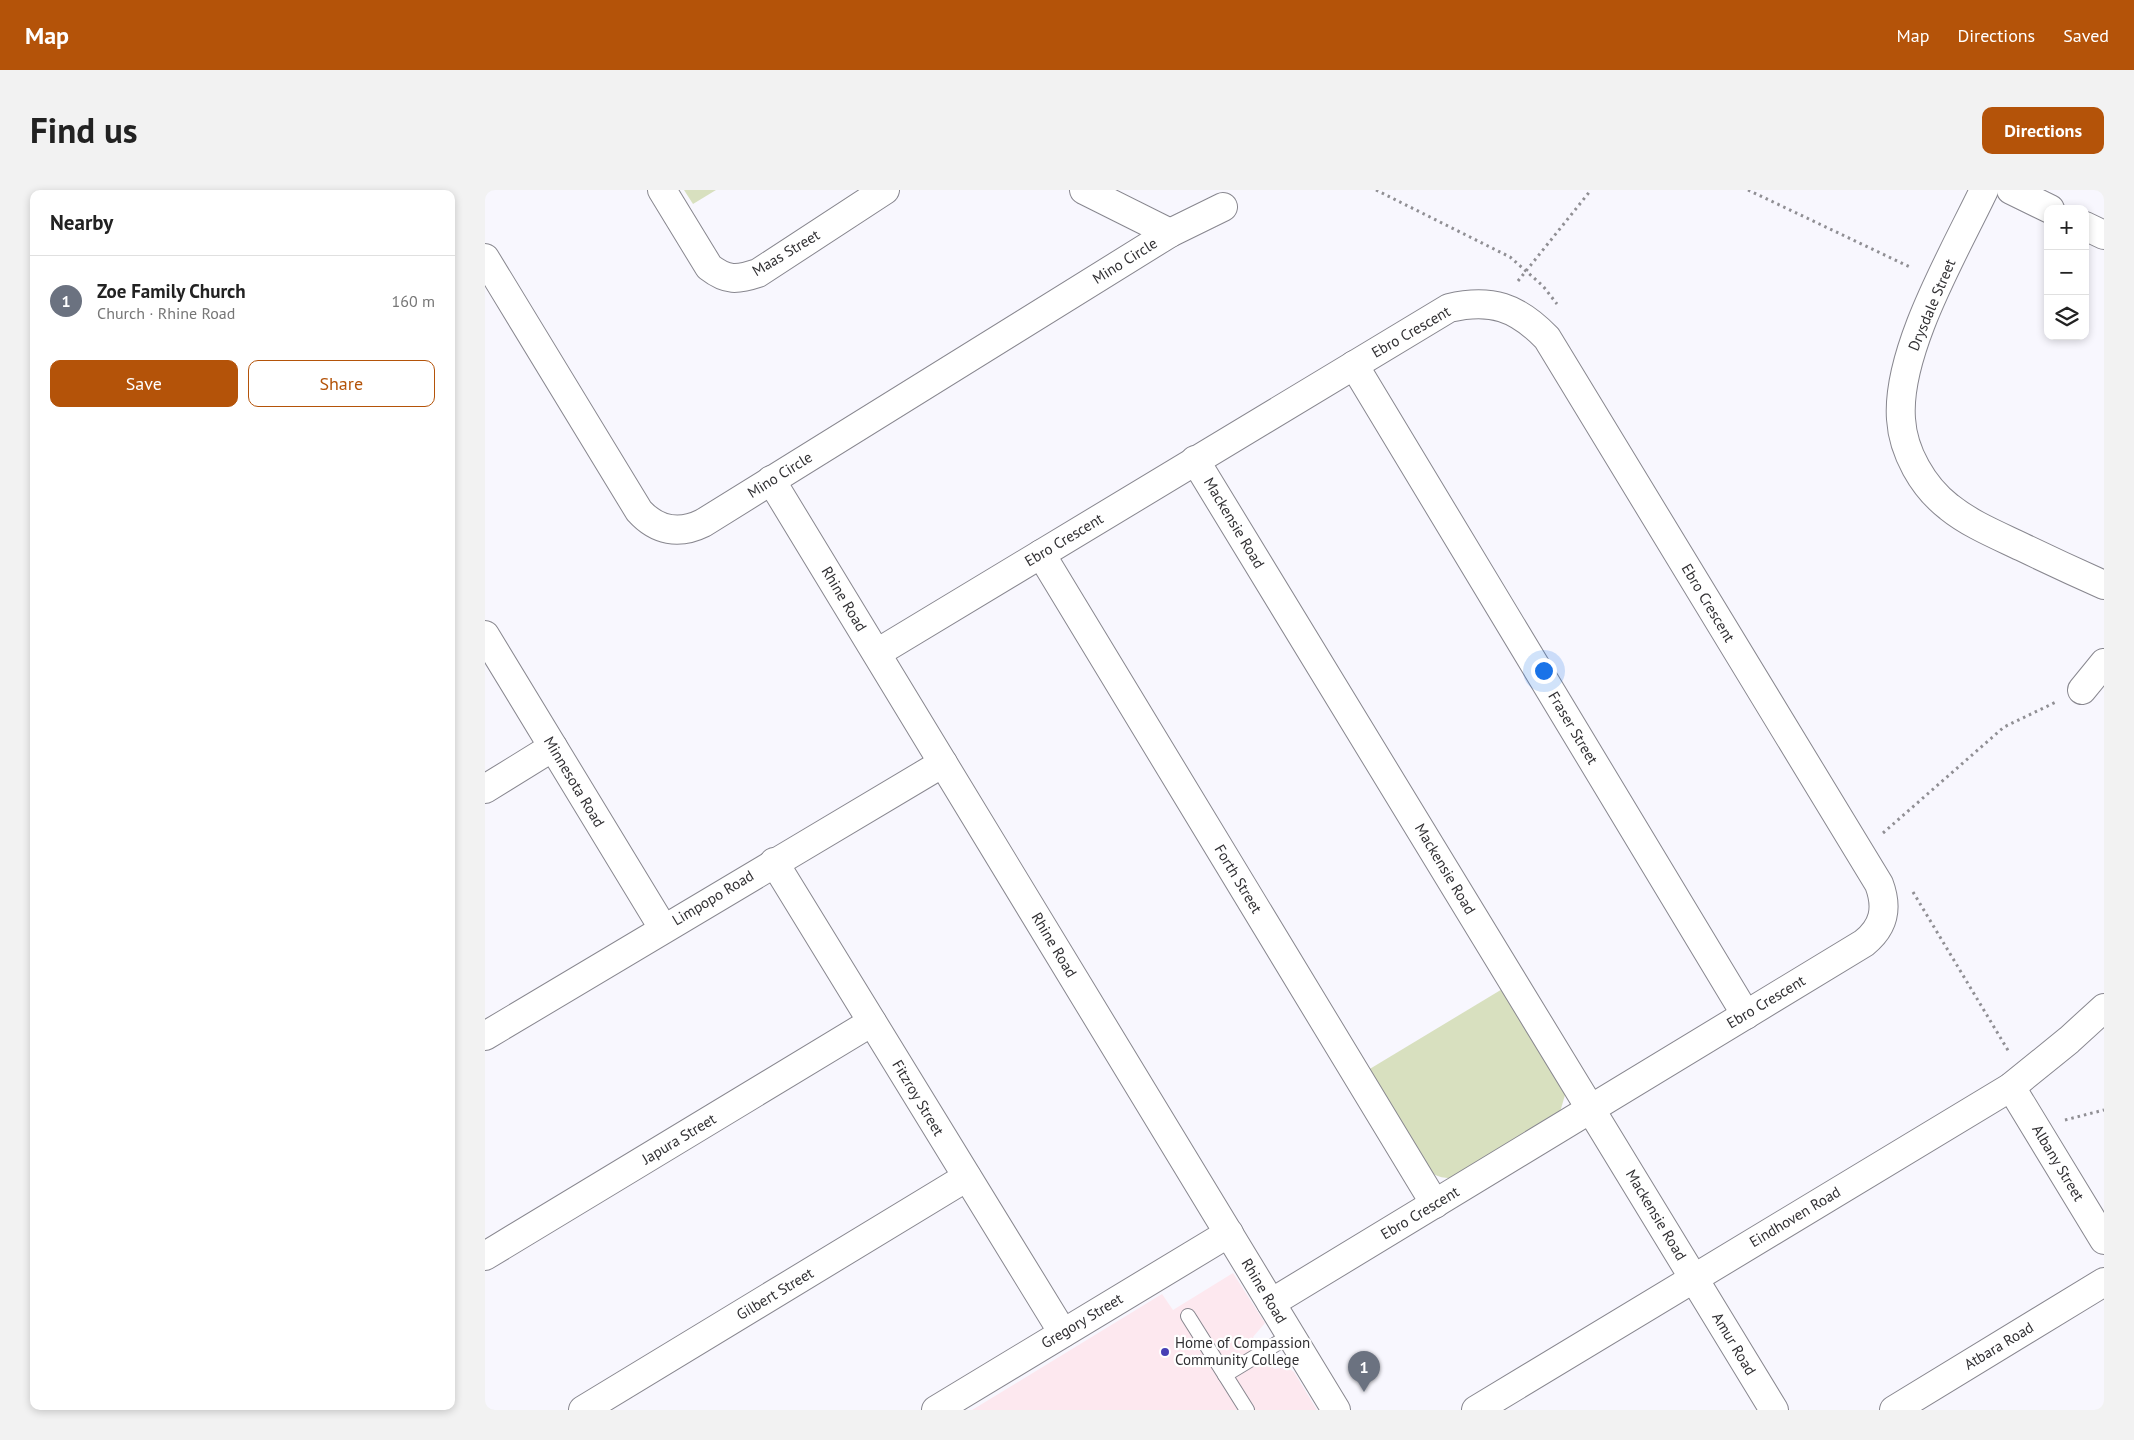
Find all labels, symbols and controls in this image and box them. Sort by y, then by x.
text: Map [25,20,69,51]
text: Map [1897,24,1929,47]
text: Directions [1957,24,2035,47]
text: Saved [2063,24,2109,47]
text: Find us [30,107,138,153]
button: Directions [1982,107,2104,154]
map controls [2044,205,2089,340]
button: + [2044,205,2089,250]
text: Nearby [50,209,113,236]
street label: Maas Street [749,225,823,280]
street label: Mino Circle [1089,233,1161,288]
button: − [2044,250,2089,295]
street label: Drysdale Street [1904,256,1959,354]
text: Zoe Family Church [97,279,246,303]
text: 1 [61,291,71,311]
text: 160 m [392,291,435,311]
button: layers [2044,295,2089,340]
street label: Ebro Crescent [1368,301,1454,362]
text: Church · Rhine Road [97,303,235,323]
button: Save [50,360,238,407]
button: Share [248,360,435,407]
street label: Mino Circle [744,447,816,502]
street label: Mackensie Road [1200,474,1269,572]
street label: Ebro Crescent [1021,509,1106,570]
street label: Ebro Crescent [1678,560,1739,645]
street label: Rhine Road [818,563,871,635]
your location [1531,658,1557,684]
street label: Fraser Street [1544,688,1603,768]
street label: Minnesota Road [540,733,609,831]
street label: Mackensie Road [1411,820,1480,918]
street label: Forth Street [1210,841,1266,917]
street label: Limpopo Road [668,866,757,929]
street label: Rhine Road [1028,909,1081,981]
street label: Ebro Crescent [1723,971,1808,1032]
street label: Fitzroy Street [888,1056,949,1139]
street label: Japura Street [637,1109,719,1169]
street label: Albany Street [2028,1121,2089,1204]
street label: Mackensie Road [1622,1166,1691,1264]
street label: Ebro Crescent [1377,1182,1462,1243]
street label: Eindhoven Road [1746,1182,1844,1251]
street label: Rhine Road [1238,1255,1291,1327]
street label: Gilbert Street [733,1263,817,1324]
street label: Gregory Street [1038,1289,1126,1352]
street label: Amur Road [1708,1309,1761,1379]
street label: Atbara Road [1961,1317,2037,1374]
place label: Home of Compassion Community College [1175,1333,1310,1369]
marker: Home of Compassion Community College [1159,1346,1171,1358]
pin: 1 [1348,1351,1380,1392]

